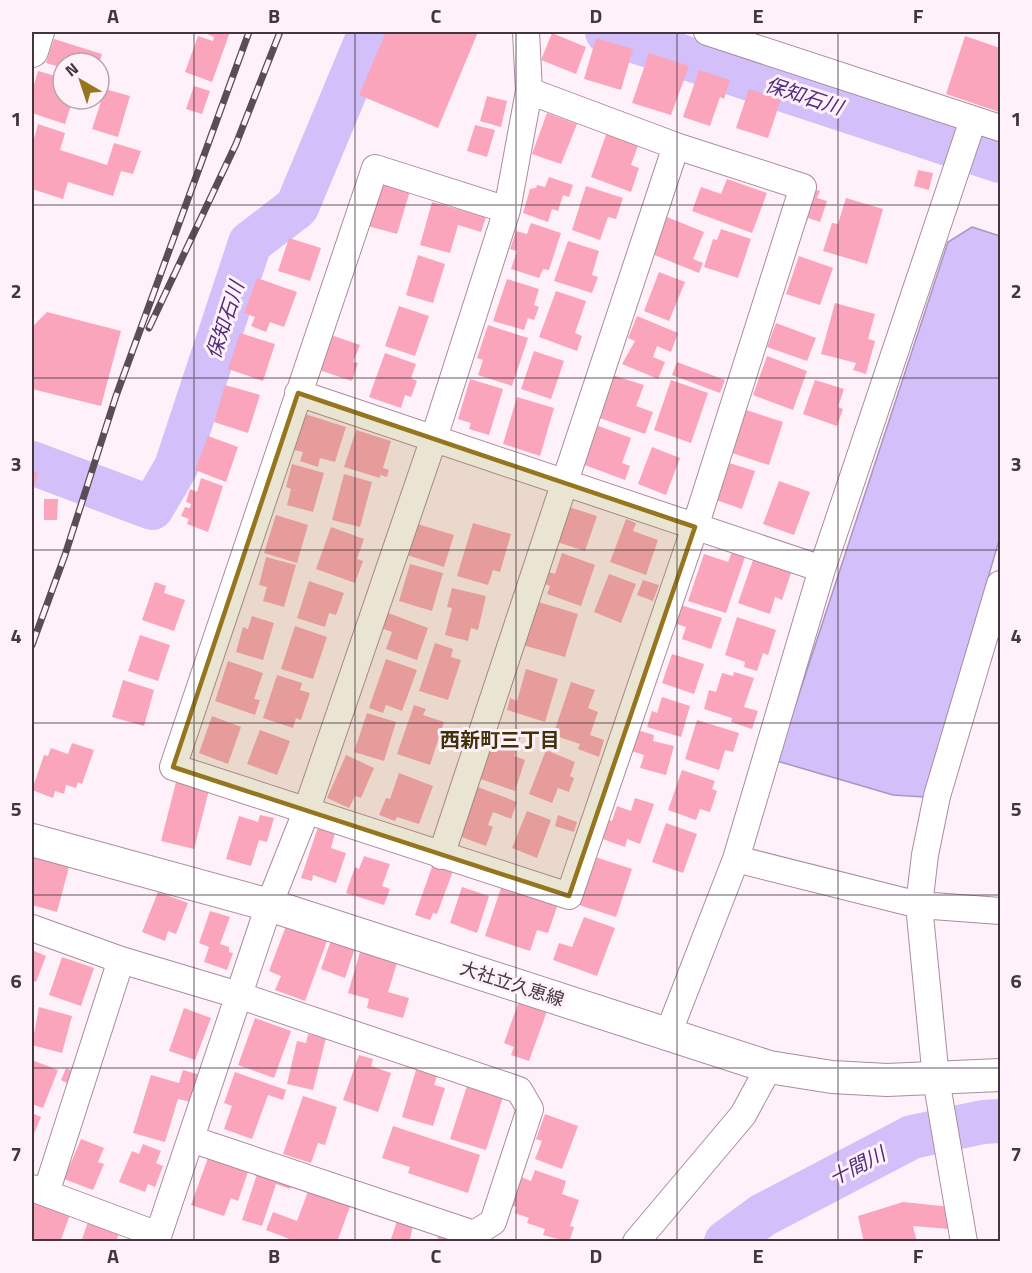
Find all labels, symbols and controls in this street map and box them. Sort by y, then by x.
text: A [107,0,119,31]
text: B [268,0,280,31]
text: C [431,0,442,31]
text: D [590,0,602,31]
text: E [752,0,764,31]
text: F [913,0,924,31]
north arrow [51,51,111,111]
text: N [60,57,83,82]
water label: 保知石川 [761,68,849,123]
text: 1 [10,103,22,134]
text: 1 [1010,103,1022,134]
text: 2 [10,275,22,306]
water label: 保知石川 [197,275,252,363]
text: 2 [1010,275,1022,306]
text: 3 [10,448,22,479]
text: 3 [1010,448,1022,479]
text: 4 [10,620,22,651]
text: 4 [1010,620,1022,651]
district label: 西新町三丁目 [440,724,560,755]
text: 5 [10,793,22,824]
text: 5 [1010,793,1022,824]
street label: 大社立久恵線 [457,954,568,1013]
text: 6 [10,965,22,996]
text: 6 [1010,965,1022,996]
water label: 十間川 [823,1137,892,1193]
text: 7 [10,1138,22,1169]
text: 7 [1010,1138,1022,1169]
text: A [107,1240,119,1271]
text: B [268,1240,280,1271]
text: C [431,1240,442,1271]
text: D [590,1240,602,1271]
text: E [752,1240,764,1271]
text: F [913,1240,924,1271]

